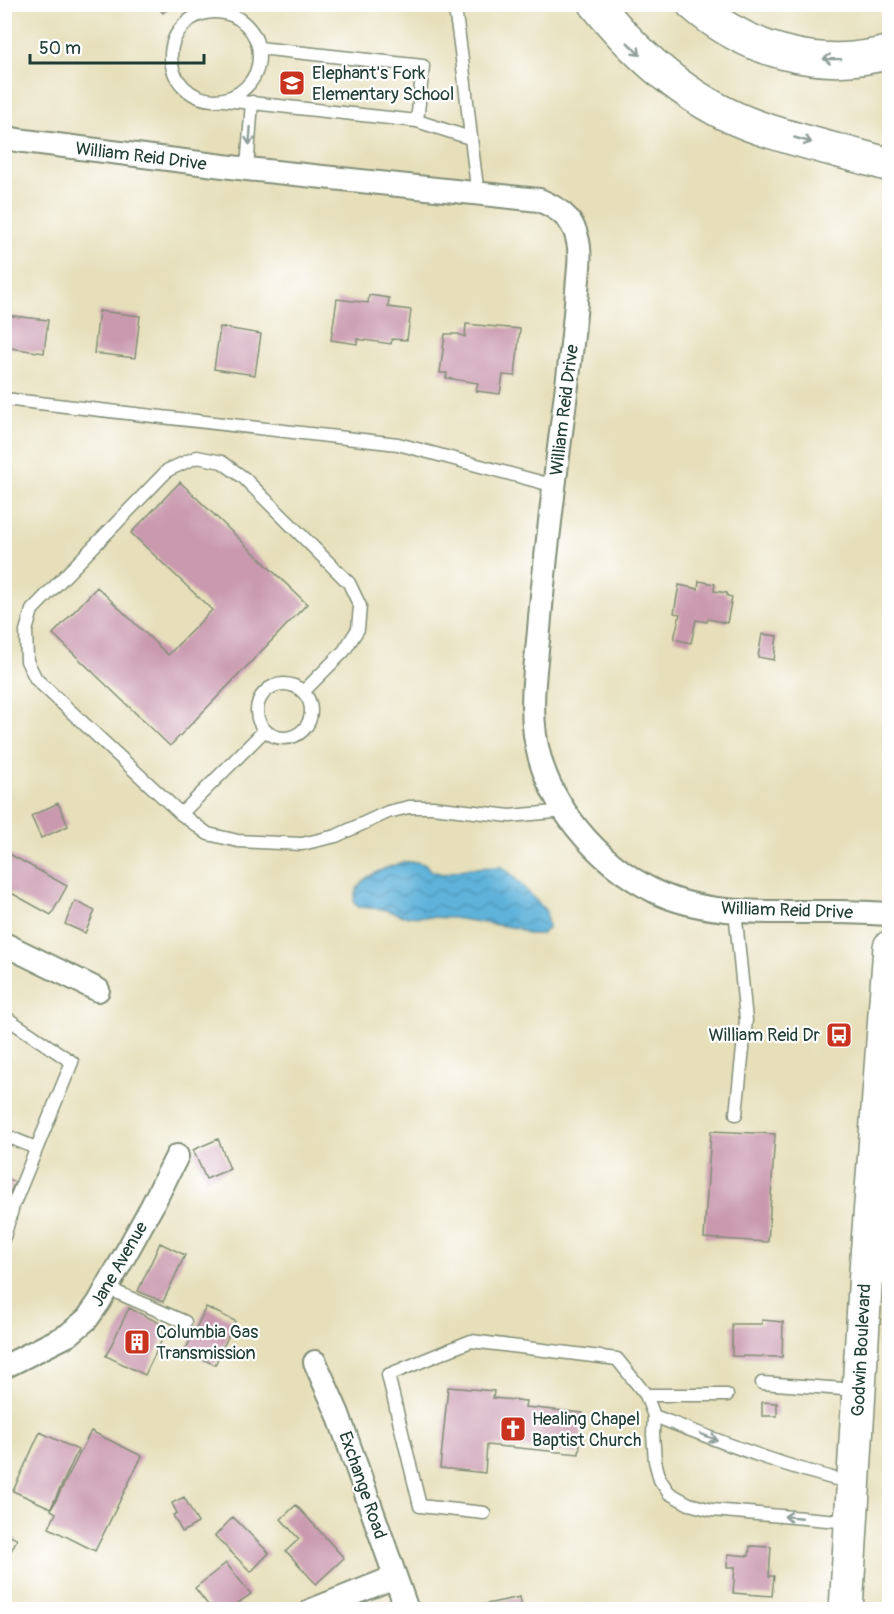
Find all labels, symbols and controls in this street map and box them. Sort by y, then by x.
scale bar [30,27,204,65]
text: 50 m [39,37,81,60]
one-way arrow [627,41,641,56]
one-way arrow [822,53,842,65]
place label: Elephant's Fork Elementary School [312,62,454,106]
school or university icon: Elephant's Fork Elementary School [277,68,307,98]
one-way arrow [244,125,255,145]
one-way arrow [793,135,812,146]
street label: William Reid Drive [74,137,208,176]
street label: William Reid Drive [545,343,584,477]
street label: William Reid Drive [720,897,854,924]
bus stop icon: William Reid Dr [824,1020,854,1050]
place label: William Reid Dr [708,1024,821,1047]
street label: Jane Avenue [86,1217,153,1311]
street label: Godwin Boulevard [847,1283,876,1417]
place label: Columbia Gas Transmission [156,1321,258,1365]
building icon: Columbia Gas Transmission [122,1327,152,1357]
place label: Healing Chapel Baptist Church [532,1408,641,1452]
church icon: Healing Chapel Baptist Church [498,1414,528,1444]
street label: Exchange Road [333,1428,392,1542]
one-way arrow [699,1432,718,1443]
one-way arrow [783,1511,803,1522]

